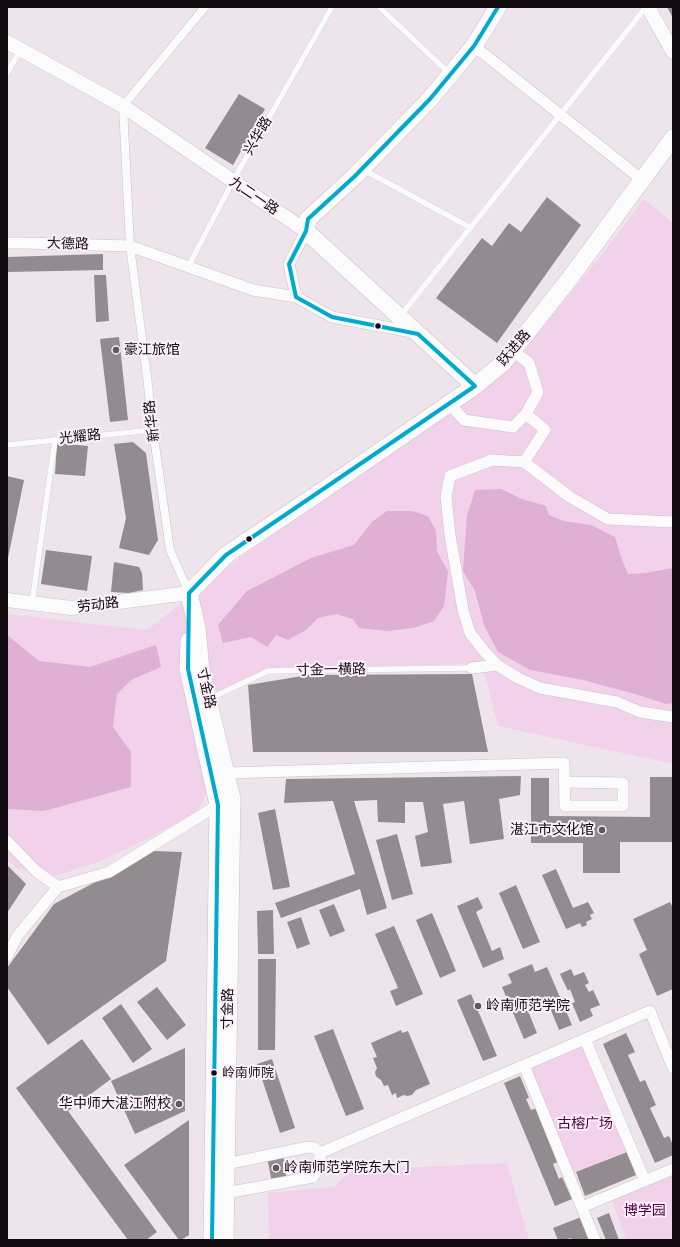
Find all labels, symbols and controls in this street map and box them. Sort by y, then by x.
street label: 兴华路 [240,114,276,158]
street label: 九二一路 [226,173,282,219]
street label: 大德路 [47,235,89,253]
unlabelled marker [373,321,383,331]
street label: 跃进路 [494,327,534,369]
place label: 豪江旅馆 [124,342,180,358]
marker: 豪江旅馆 [111,345,121,355]
street label: 新华路 [141,399,163,443]
street label: 光耀路 [58,426,102,448]
unlabelled marker [244,534,254,544]
street label: 劳动路 [76,594,120,616]
street label: 寸金一横路 [296,661,366,679]
street label: 寸金路 [193,666,219,710]
place label: 湛江市文化馆 [510,822,594,838]
marker: 湛江市文化馆 [597,825,607,835]
street label: 寸金路 [219,988,237,1030]
place label: 岭南师范学院 [486,998,570,1014]
marker: 岭南师范学院 [473,1001,483,1011]
place label: 岭南师院 [222,1065,274,1081]
marker: 岭南师院 [209,1068,219,1078]
place label: 华中师大湛江附校 [59,1096,171,1112]
marker: 华中师大湛江附校 [174,1099,184,1109]
park label: 古榕广场 [557,1116,613,1132]
place label: 岭南师范学院东大门 [284,1160,410,1176]
marker: 岭南师范学院东大门 [271,1163,281,1173]
park label: 博学园 [624,1203,666,1219]

